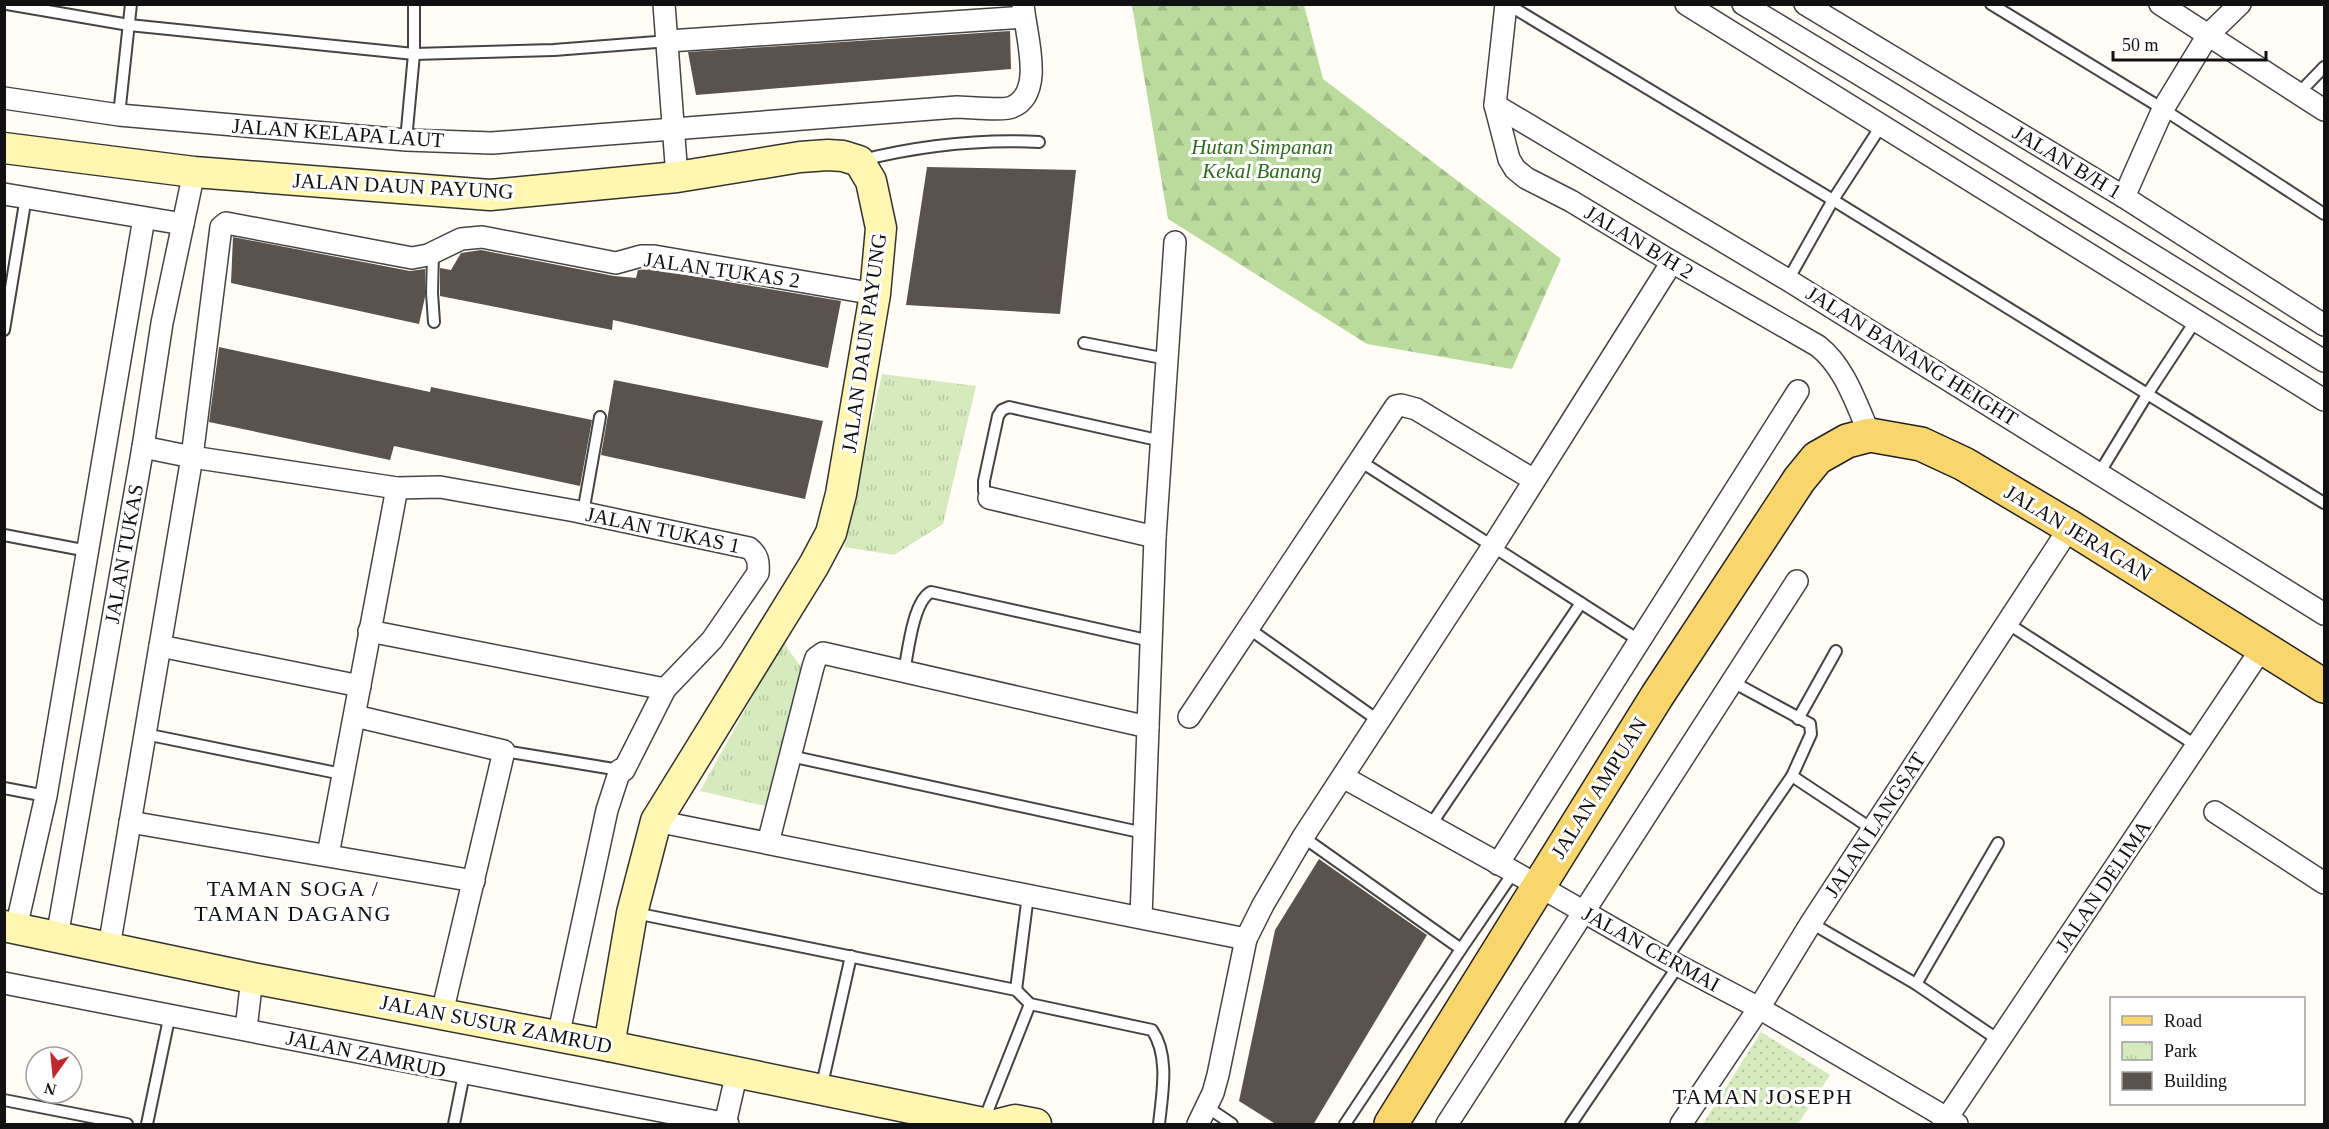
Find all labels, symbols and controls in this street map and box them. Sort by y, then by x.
scale bar [2113,24,2266,62]
text: 50 m [2122,35,2159,55]
street label: JALAN KELAPA LAUT [231,114,445,152]
street label: JALAN B/H 1 [2008,120,2126,204]
park label: Hutan Simpanan Kekal Banang [1190,135,1333,183]
street label: JALAN DAUN PAYUNG [292,168,514,204]
street label: JALAN B/H 2 [1580,200,1698,284]
street label: JALAN DAUN PAYUNG [837,232,891,454]
street label: JALAN TUKAS 2 [643,247,801,293]
street label: JALAN BANANG HEIGHT [1802,281,2022,431]
street label: JALAN JERAGAN [2000,480,2156,586]
street label: JALAN TUKAS [100,482,148,626]
street label: JALAN TUKAS 1 [584,502,742,558]
street label: JALAN AMPUAN [1546,713,1652,863]
street label: JALAN LANGSAT [1819,748,1931,902]
street label: JALAN DELIMA [2050,815,2156,956]
district label: TAMAN SOGA / TAMAN DAGANG [194,876,392,926]
street label: JALAN CERMAI [1578,901,1724,997]
street label: JALAN SUSUR ZAMRUD [378,990,614,1058]
legend [2110,997,2305,1105]
text: Road [2164,1011,2202,1031]
street label: JALAN ZAMRUD [284,1025,448,1083]
text: Park [2164,1041,2197,1061]
north arrow [24,1045,84,1105]
text: Building [2164,1071,2227,1091]
text: N [42,1079,58,1099]
district label: TAMAN JOSEPH [1673,1084,1853,1109]

